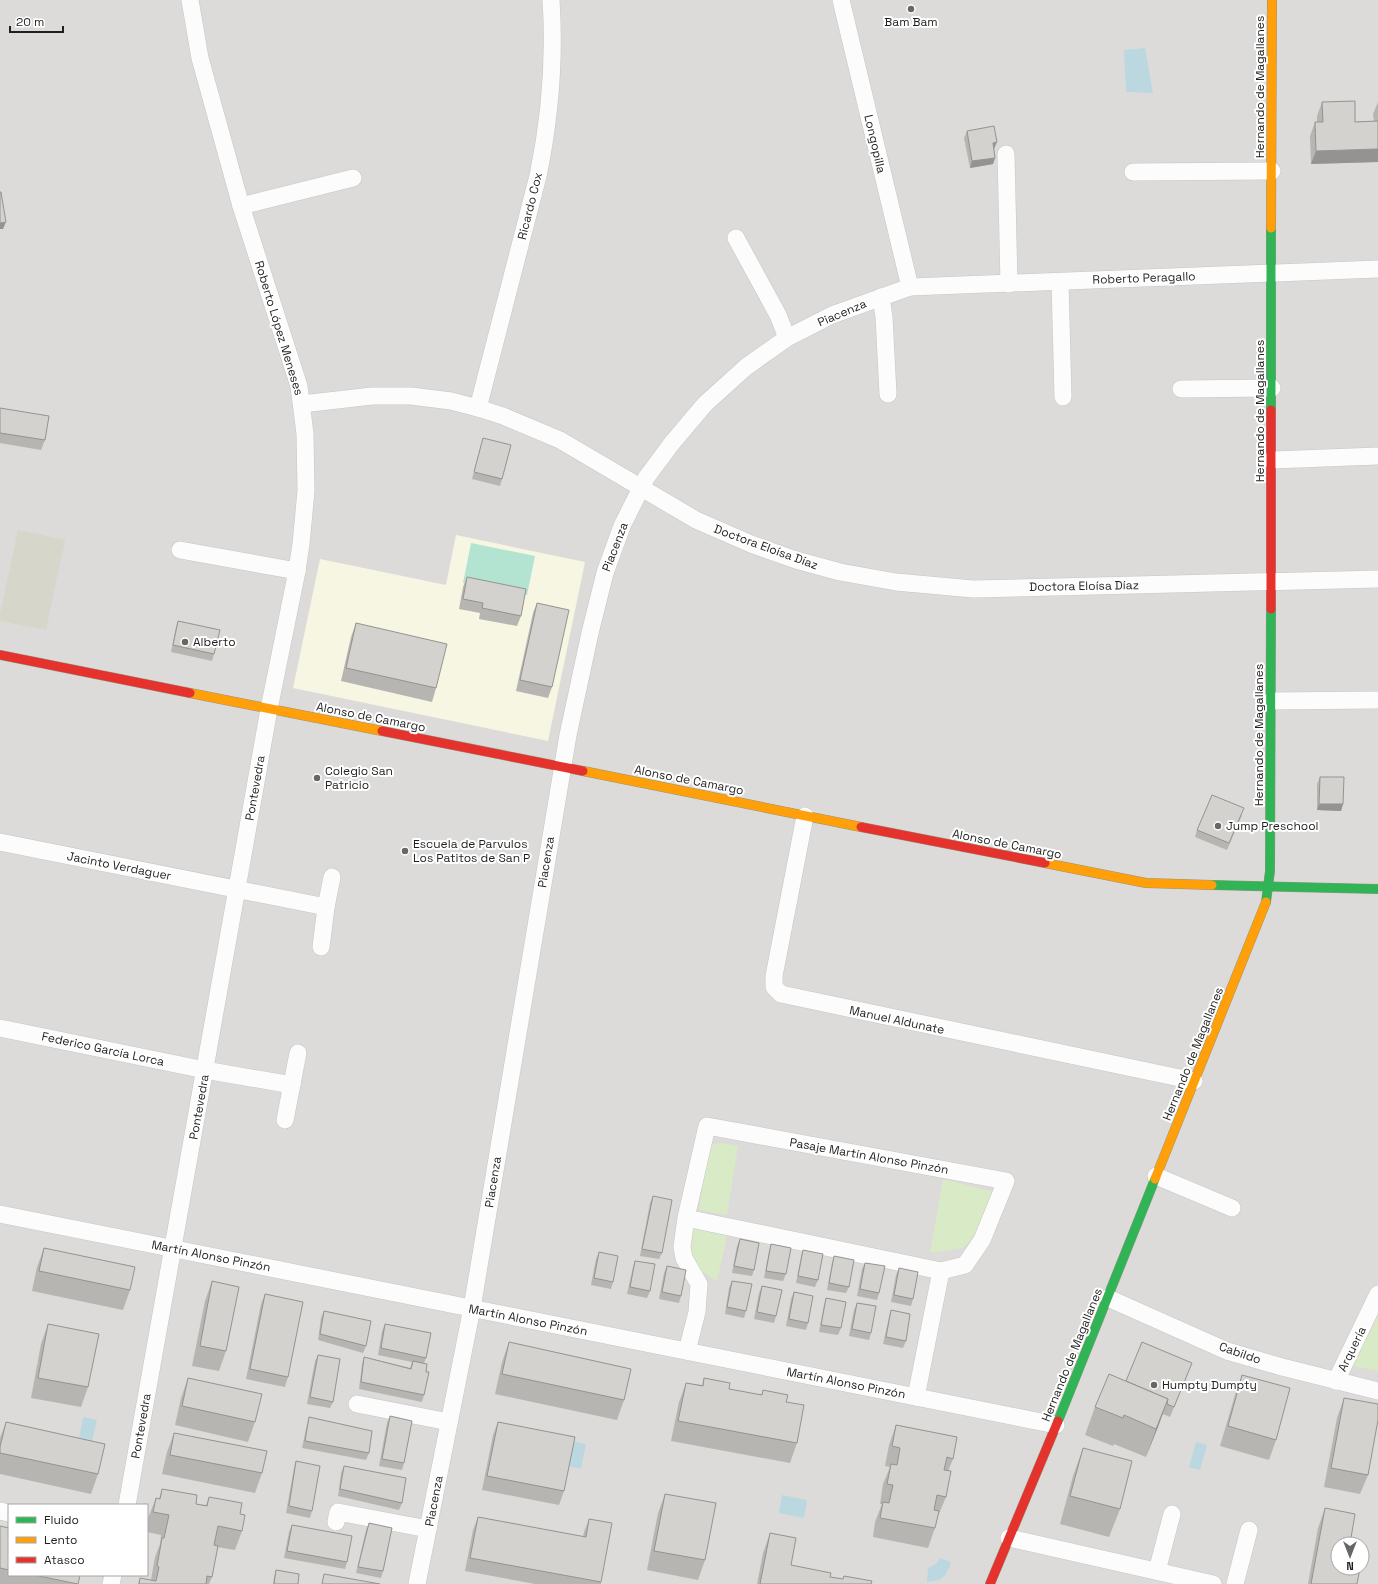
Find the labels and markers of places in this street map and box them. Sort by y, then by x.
marker: Bam Bam [906,4,916,14]
place label: Bam Bam [884,14,938,30]
place label: Alberto [193,634,236,650]
marker: Alberto [180,637,190,647]
place label: Colegio San Patricio [325,763,393,793]
marker: Colegio San Patricio [312,773,322,783]
place label: Jump Preschool [1226,818,1319,834]
marker: Jump Preschool [1213,821,1223,831]
place label: Escuela de Parvulos Los Patitos de San P [413,836,530,866]
marker: Escuela de Parvulos Los Patitos de San P [400,846,410,856]
place label: Humpty Dumpty [1162,1377,1257,1393]
marker: Humpty Dumpty [1149,1380,1159,1390]

